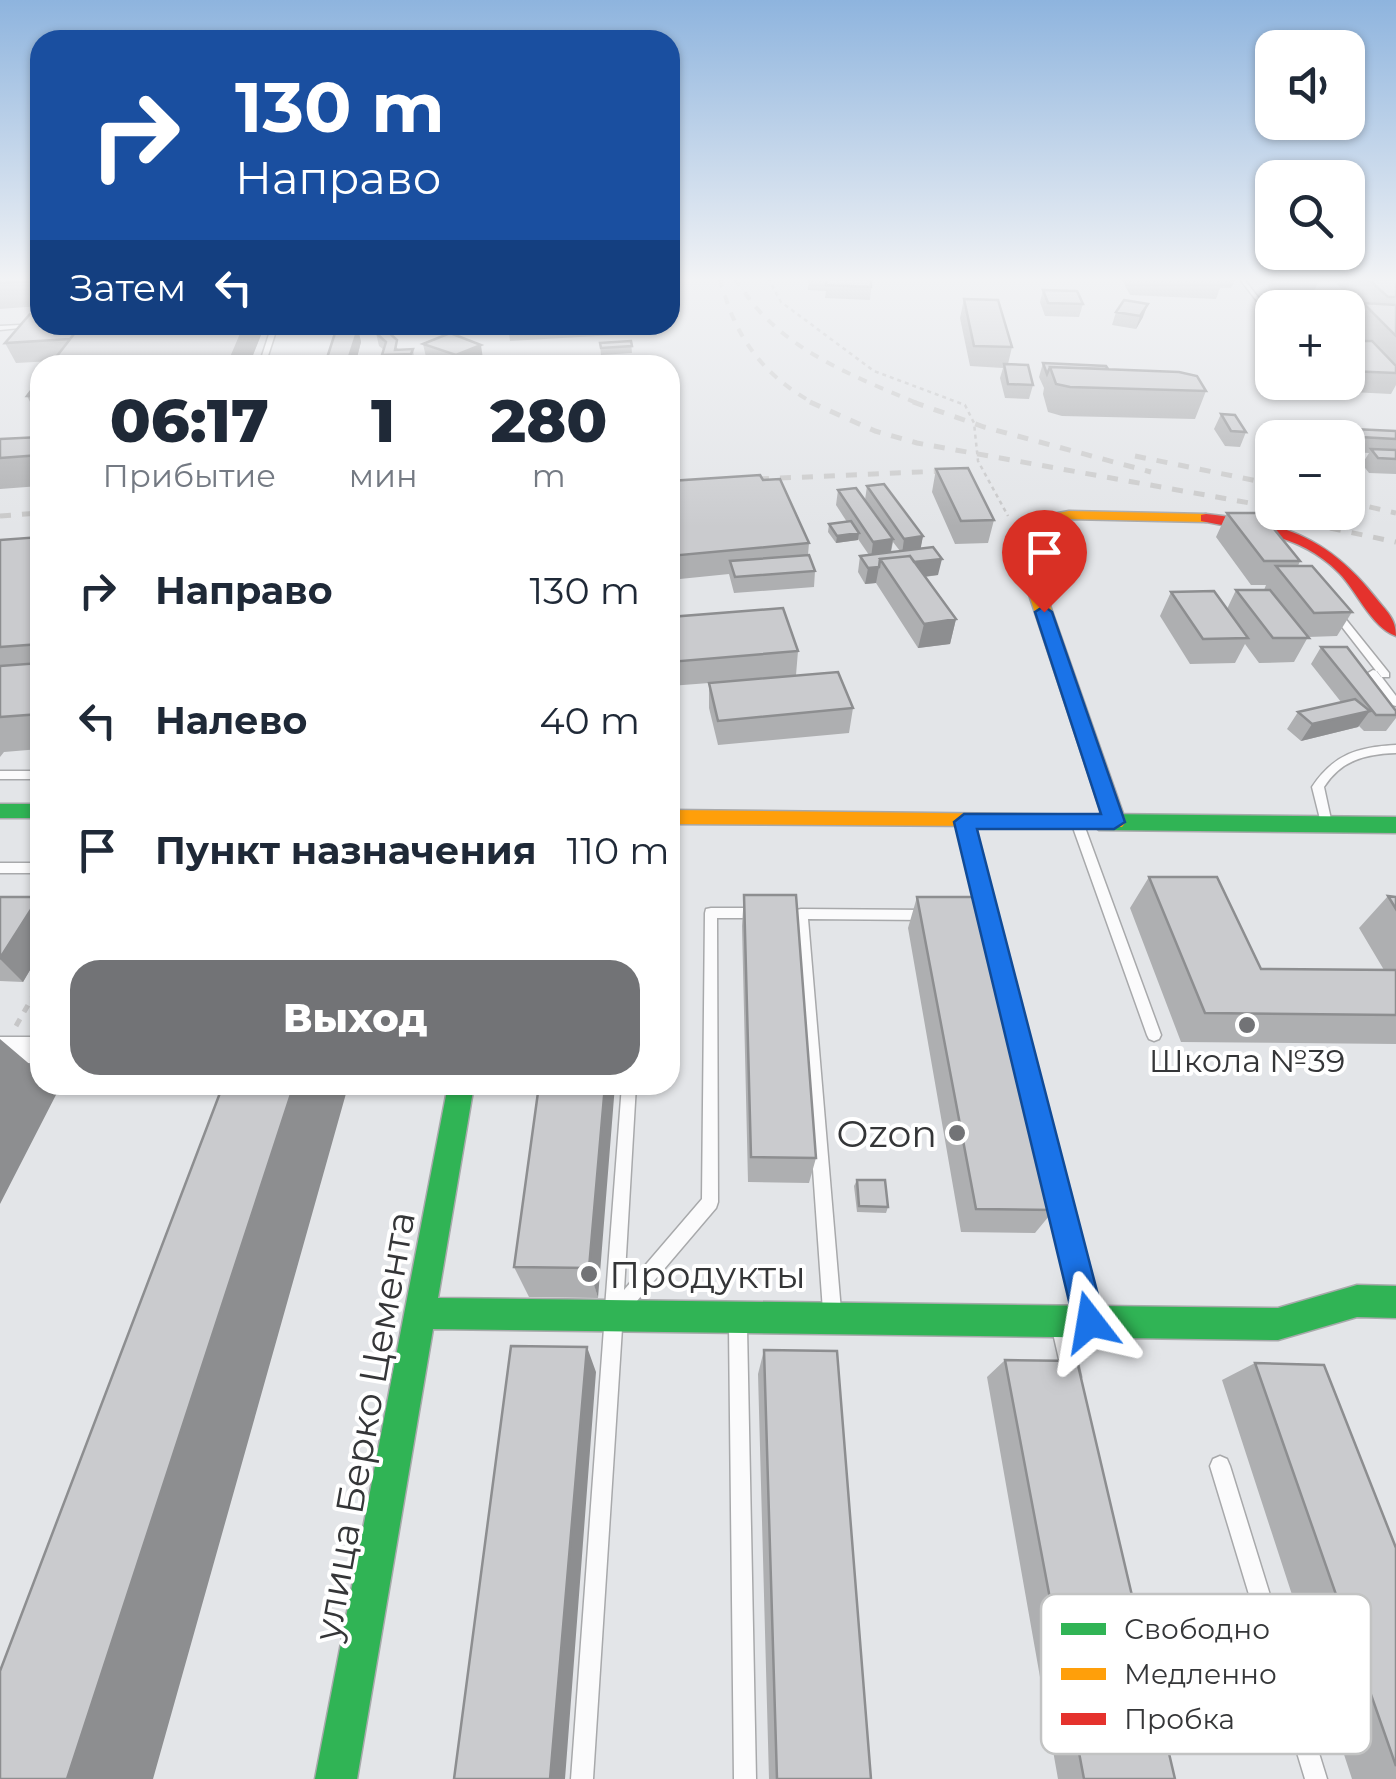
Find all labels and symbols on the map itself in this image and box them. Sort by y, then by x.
pin [1002,510,1087,613]
marker: Школа №39 [1236,1014,1258,1036]
place label: Школа №39 [1149,1041,1345,1080]
place label: Ozon [837,1110,937,1157]
marker: Ozon [946,1122,968,1144]
street label: улица Берко Цемента [303,1208,425,1645]
place label: Продукты [609,1251,806,1298]
marker: Продукты [578,1263,600,1285]
position arrow [1038,1270,1142,1374]
legend [1041,1594,1371,1754]
text: Свободно [1124,1612,1270,1646]
text: Медленно [1124,1657,1277,1691]
text: Пробка [1124,1702,1235,1736]

